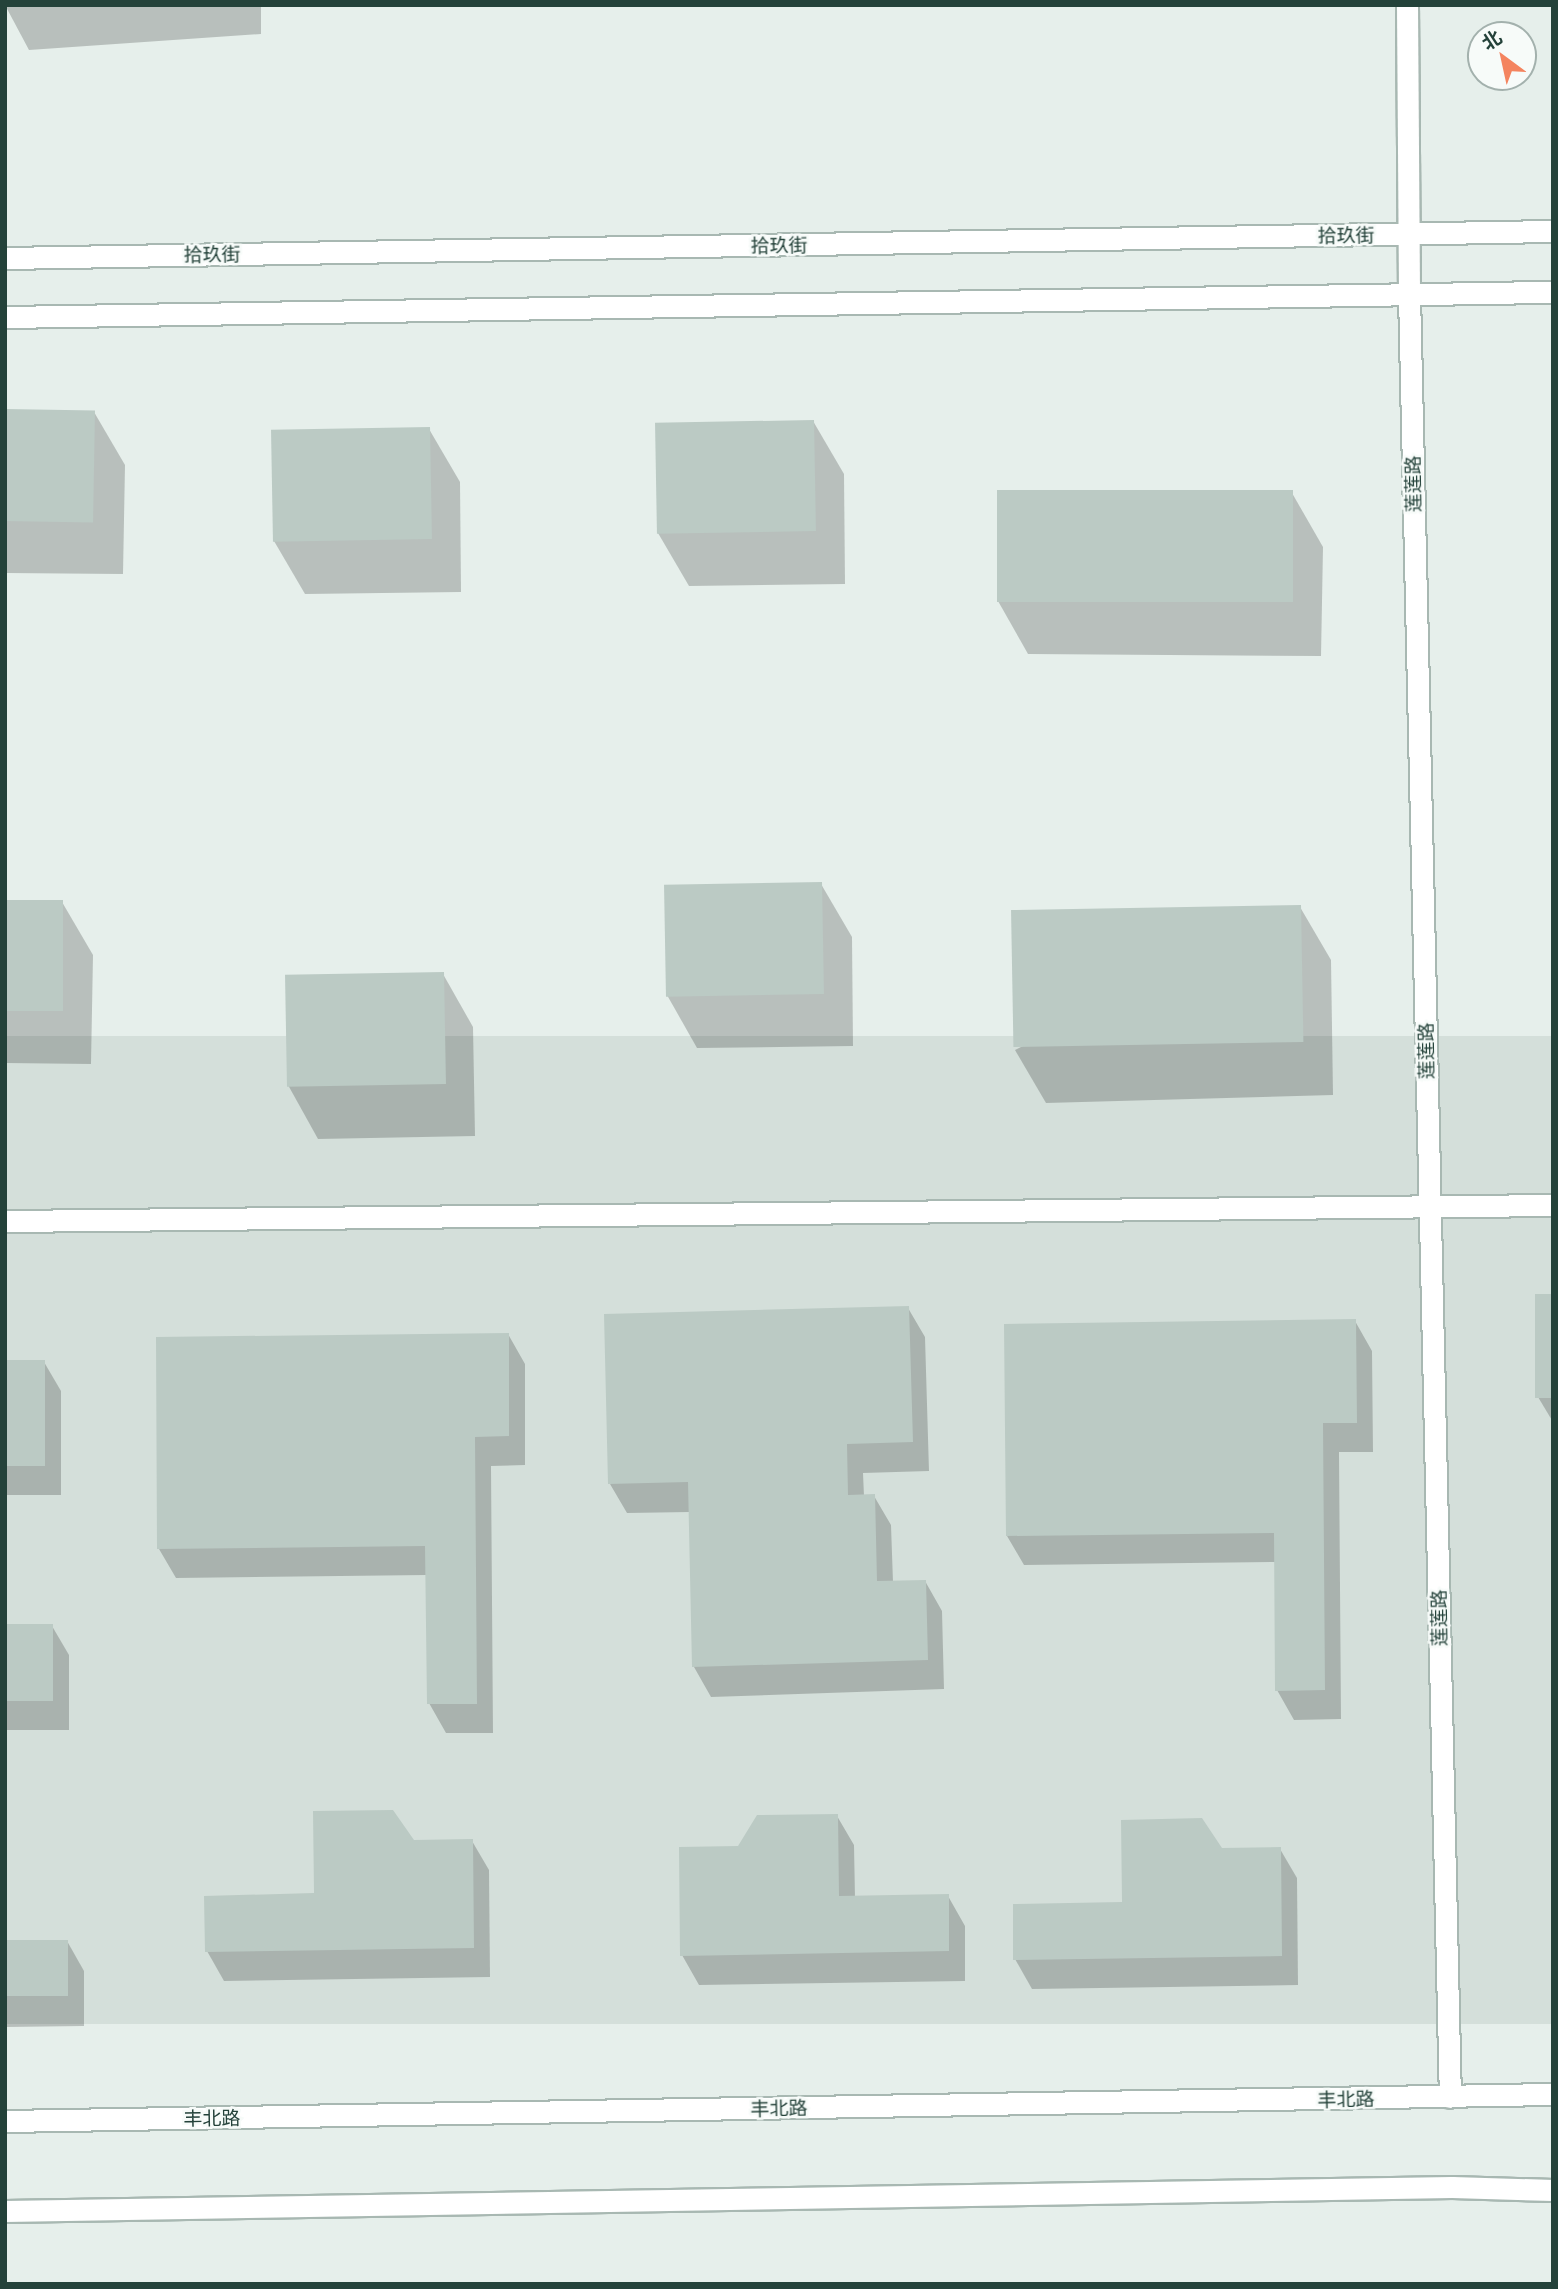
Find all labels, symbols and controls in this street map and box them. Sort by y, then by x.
north arrow [1467,21,1537,91]
text: 北 [1477,25,1506,54]
street label: 拾玖街 [1317,223,1375,247]
street label: 拾玖街 [750,233,808,257]
street label: 拾玖街 [183,242,241,266]
street label: 莲莲路 [1401,455,1425,513]
street label: 莲莲路 [1414,1022,1438,1080]
street label: 莲莲路 [1427,1589,1451,1647]
street label: 丰北路 [1317,2087,1375,2111]
street label: 丰北路 [750,2096,808,2120]
street label: 丰北路 [183,2106,241,2130]

